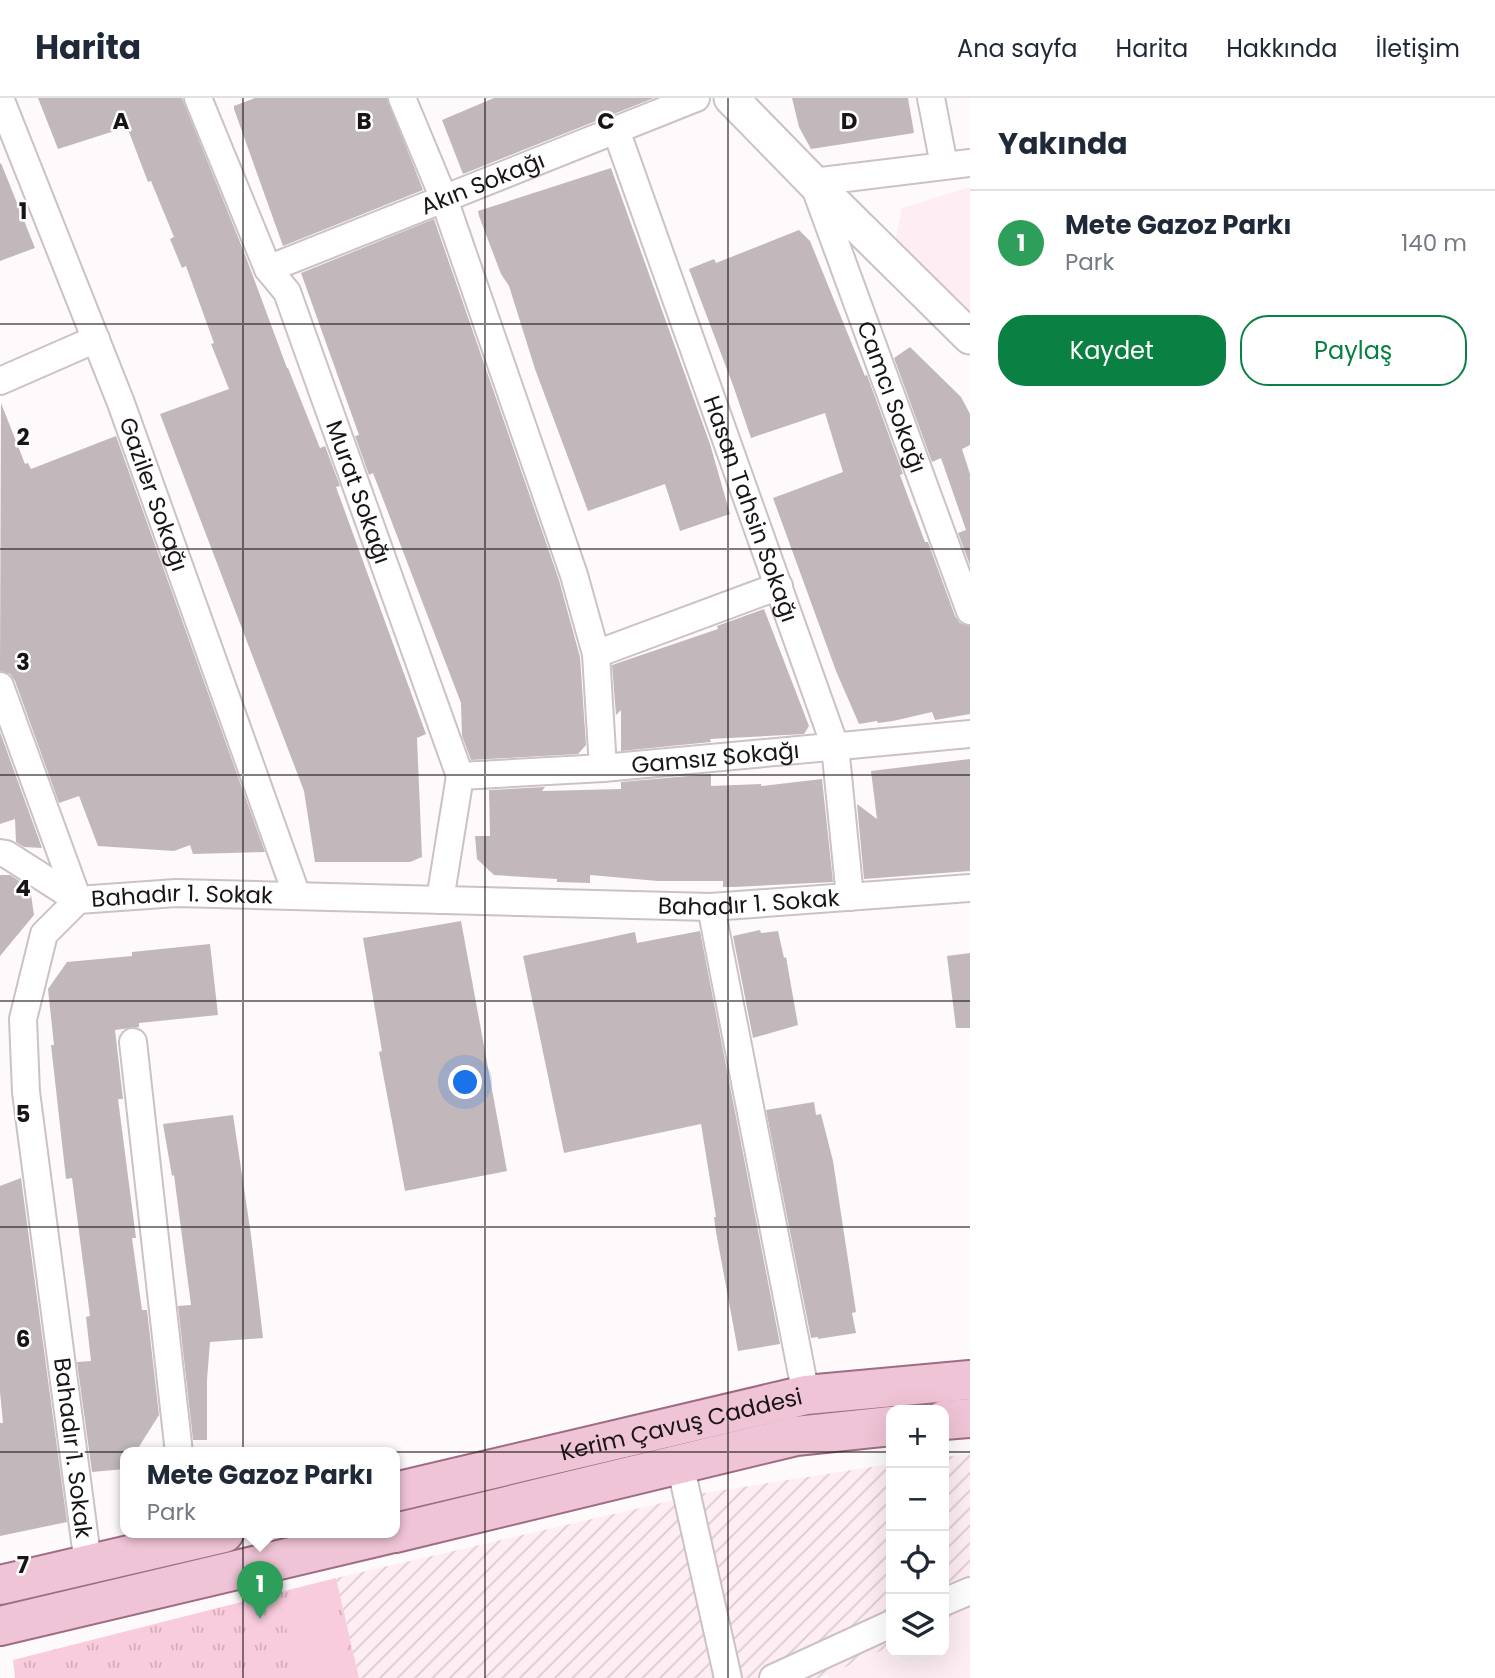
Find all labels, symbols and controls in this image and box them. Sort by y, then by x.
text: Harita [35,24,141,71]
text: Ana sayfa [957,32,1078,65]
text: Harita [1116,32,1188,65]
text: Hakkında [1226,32,1338,65]
text: İletişim [1376,32,1460,65]
text: A [113,105,130,137]
text: B [356,105,372,137]
text: C [597,105,615,137]
text: D [841,105,857,137]
text: Yakında [998,122,1128,165]
street label: Akın Sokağı [416,144,549,222]
text: 1 [19,195,27,227]
text: Mete Gazoz Parkı [1065,207,1292,243]
text: 1 [1017,227,1025,259]
text: 140 m [1401,227,1467,259]
text: Park [1065,246,1114,278]
button: Kaydet [998,315,1226,386]
button: Paylaş [1240,315,1467,386]
street label: Camcı Sokağı [849,316,934,477]
street label: Hasan Tahsin Sokağı [696,391,806,626]
street label: Gaziler Sokağı [111,413,196,576]
street label: Murat Sokağı [318,416,399,568]
text: 2 [16,421,30,453]
text: 3 [16,646,30,678]
street label: Gamsız Sokağı [630,734,801,781]
text: 4 [15,872,31,904]
street label: Bahadır 1. Sokak [90,877,273,915]
street label: Bahadır 1. Sokak [657,882,841,923]
your location [448,1065,482,1099]
text: 5 [16,1098,30,1130]
text: 6 [16,1323,30,1355]
street label: Bahadır 1. Sokak [46,1356,100,1540]
street label: Kerim Çavuş Caddesi [557,1380,805,1468]
map controls [886,1405,949,1657]
button: + [886,1405,949,1468]
popup [120,1447,400,1538]
text: Mete Gazoz Parkı [147,1457,373,1493]
button: − [886,1468,949,1531]
text: Park [147,1496,196,1528]
button: locate [886,1531,949,1594]
text: 7 [17,1549,29,1581]
pin: 1 [237,1561,283,1619]
button: layers [886,1594,949,1657]

